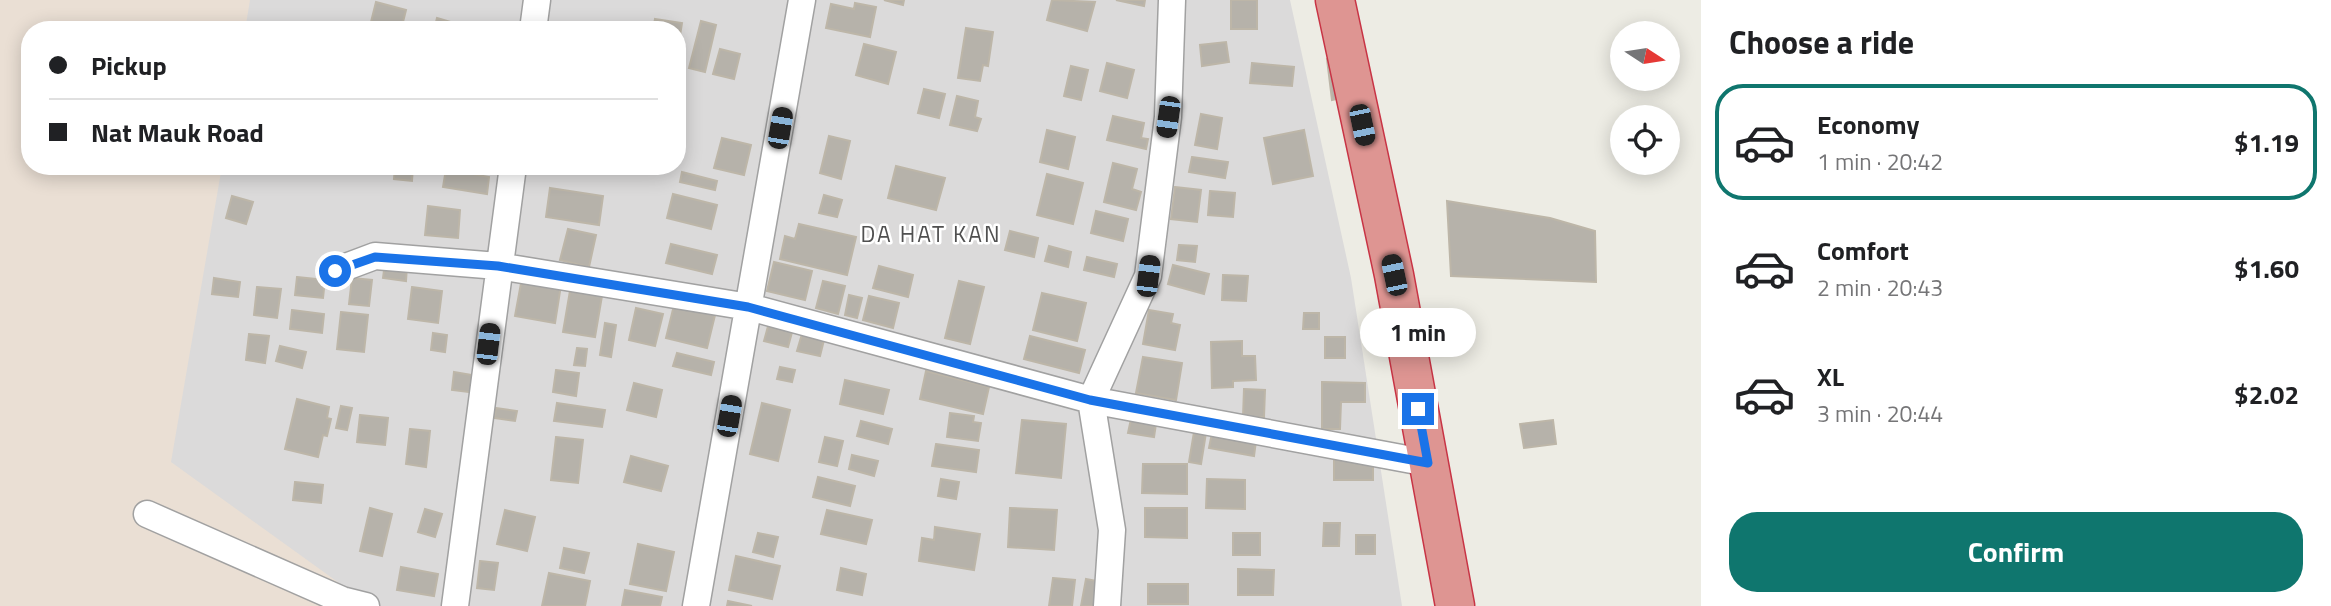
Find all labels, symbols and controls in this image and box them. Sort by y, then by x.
text: Choose a ride [1729,18,1914,66]
north arrow [1610,21,1680,91]
map controls [1610,21,1680,175]
text: Pickup [91,46,167,85]
car [1155,95,1182,139]
car [1348,102,1377,148]
car [767,105,794,151]
button: locate [1610,105,1680,175]
text: Economy [1817,105,1919,144]
icon: car [1733,111,1796,174]
text: Nat Mauk Road [91,113,264,152]
text: $1.19 [2234,123,2299,162]
text: 1 min · 20:42 [1817,144,1943,179]
district label: DA HAT KAN [861,216,1001,251]
text: Comfort [1817,231,1909,270]
icon: car [1733,237,1796,300]
text: $1.60 [2234,249,2299,288]
car [1380,252,1409,298]
car [1136,254,1161,298]
route start [319,255,351,287]
text: 2 min · 20:43 [1817,270,1943,305]
callout: 1 min [1360,308,1476,356]
text: 1 min [1390,315,1446,350]
car [476,322,501,366]
text: XL [1817,357,1844,396]
icon: car [1733,363,1796,426]
text: $2.02 [2234,375,2299,414]
car [716,393,743,439]
route end [1402,393,1434,425]
text: 3 min · 20:44 [1817,396,1943,431]
button: Confirm [1729,512,2303,592]

